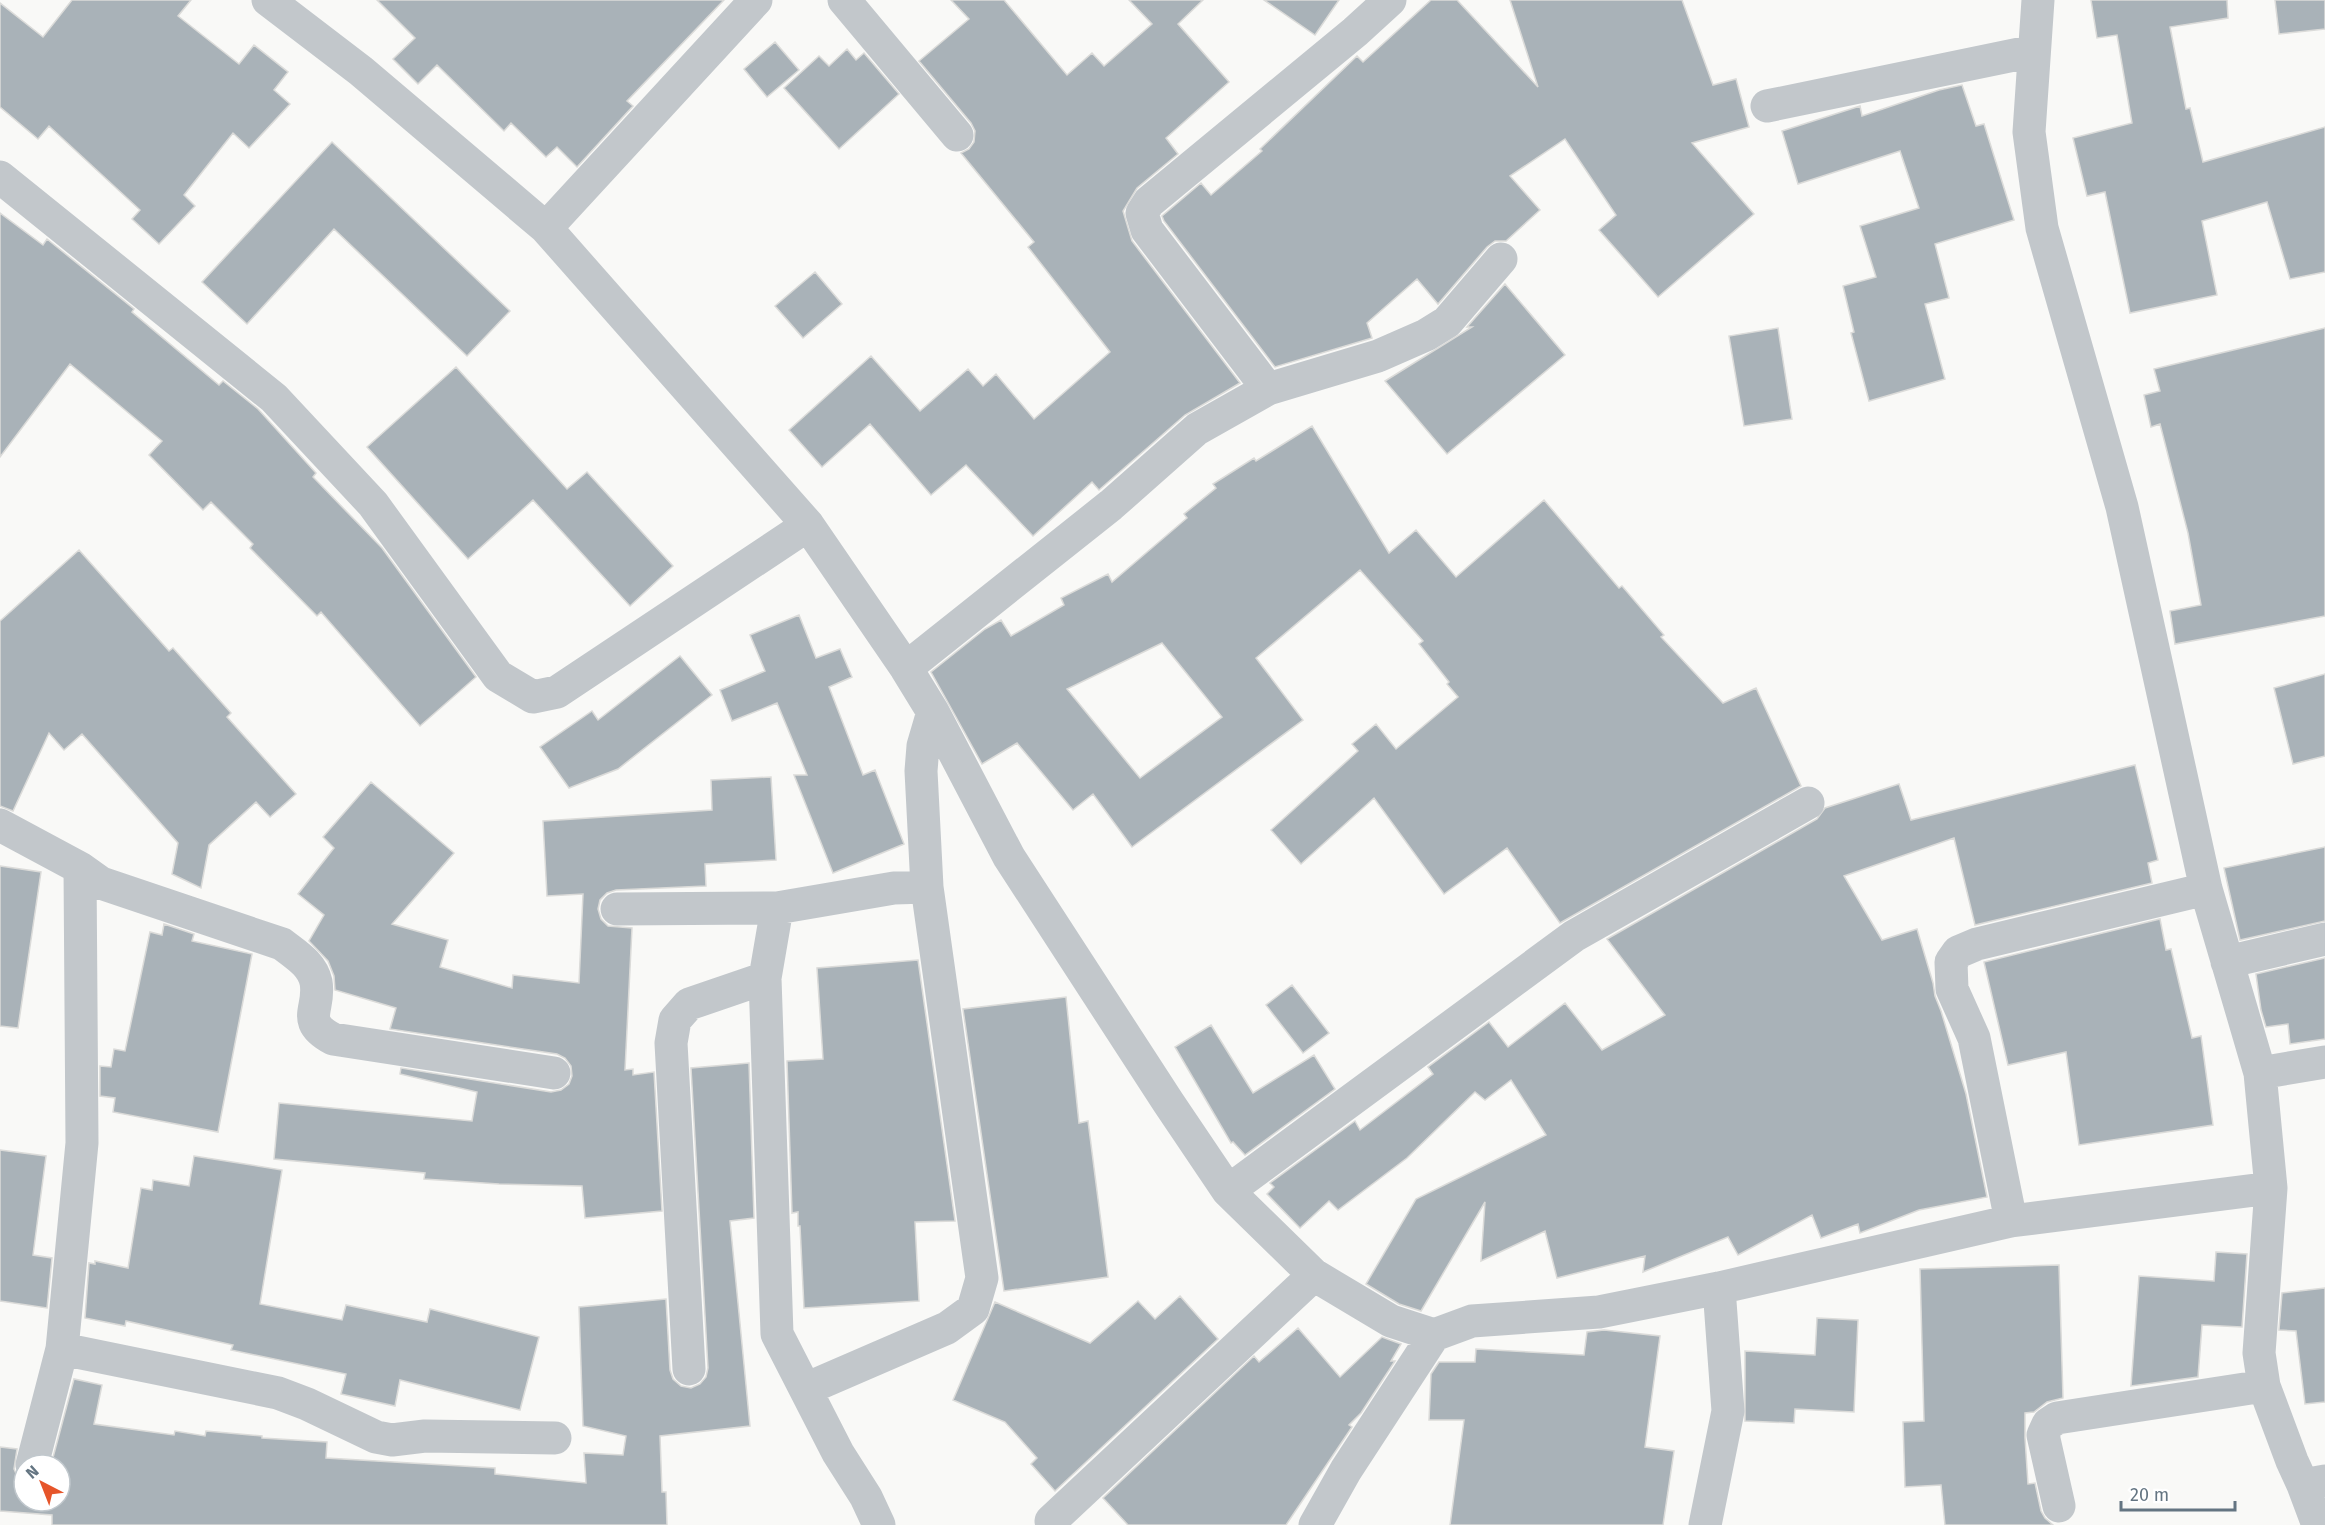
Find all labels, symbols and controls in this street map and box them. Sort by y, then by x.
north arrow [12,1453,72,1513]
text: N [22,1462,43,1483]
scale bar [2121,1474,2235,1512]
text: 20 m [2130,1484,2169,1506]

